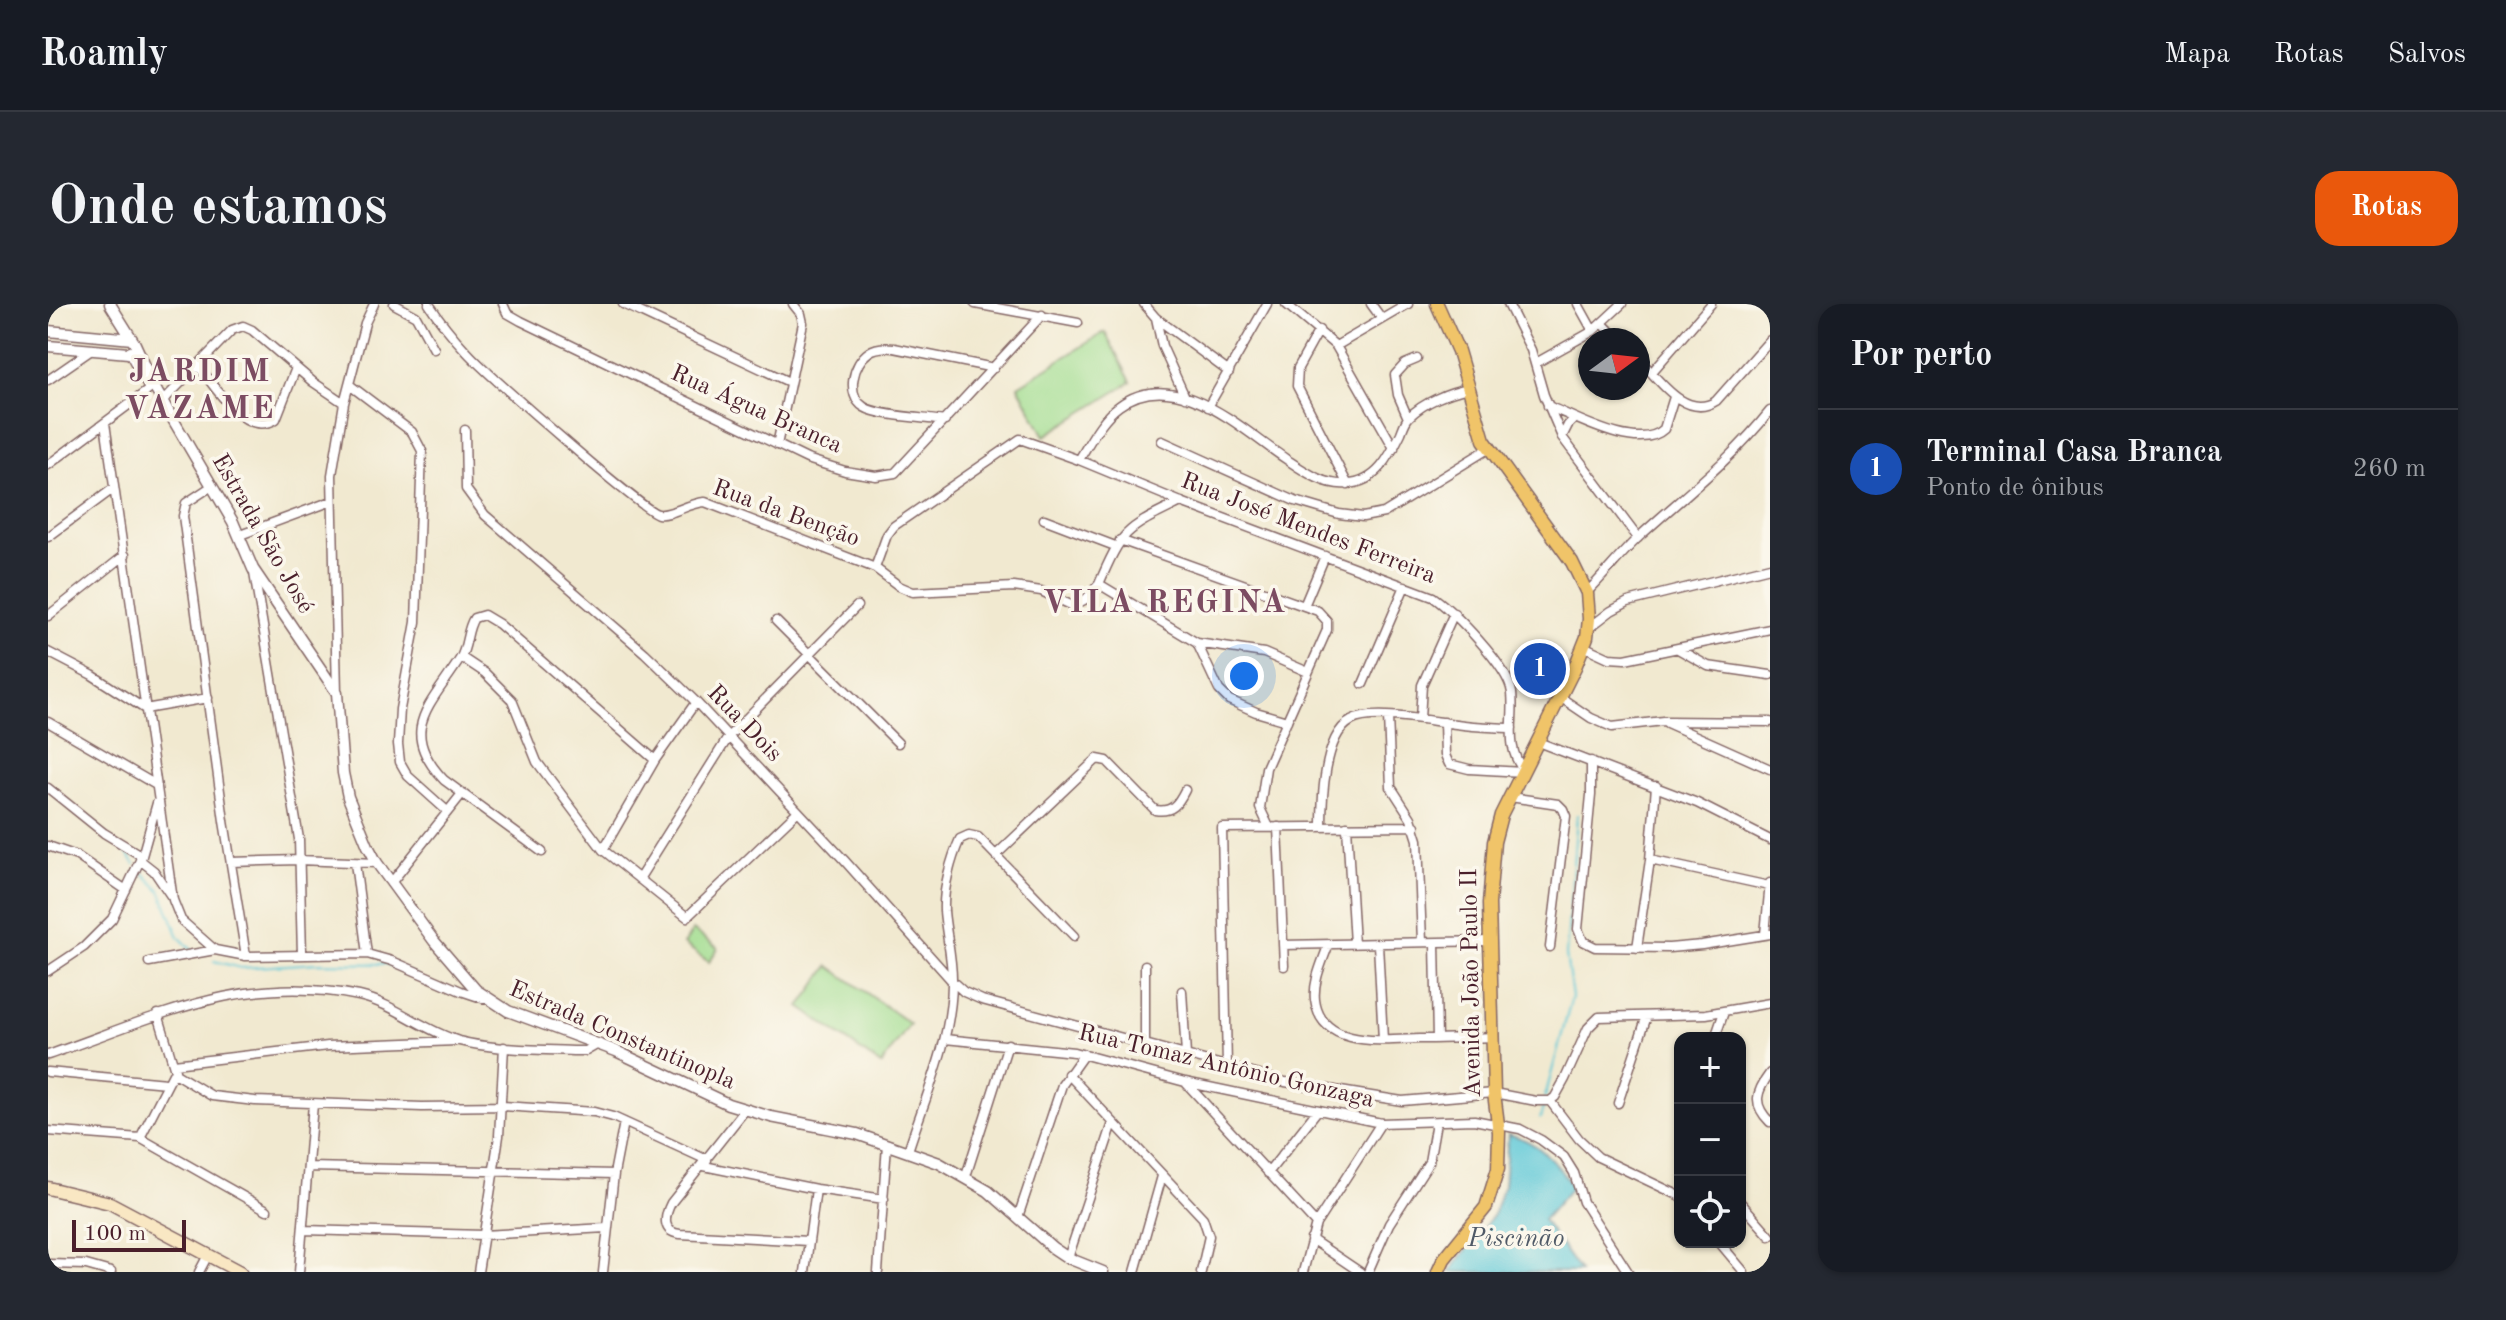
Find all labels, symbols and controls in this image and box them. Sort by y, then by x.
text: Roamly [40,36,168,74]
text: Mapa [2164,41,2230,69]
text: Rotas [2274,41,2344,69]
text: Salvos [2388,41,2466,69]
button: Rotas [2315,171,2458,246]
text: Onde estamos [48,180,388,236]
north arrow [1578,328,1650,400]
text: Por perto [1850,339,1992,373]
district label: JARDIM VAZAME [124,357,276,426]
street label: Rua Água Branca [667,358,847,459]
text: Terminal Casa Branca [1926,438,2222,468]
street label: Estrada São José [207,450,317,618]
text: 1 [1868,456,1884,482]
text: 260 m [2353,456,2426,482]
street label: Rua José Mendes Ferreira [1177,469,1439,589]
text: Ponto de ônibus [1926,475,2104,501]
street label: Rua da Benção [709,476,863,552]
district label: VILA REGINA [1043,588,1287,620]
pin: 1 [1514,639,1566,699]
your location [1224,656,1264,696]
street label: Rua Dois [702,681,786,767]
street label: Avenida João Paulo II [1458,868,1486,1098]
street label: Estrada Constantinopla [505,977,739,1095]
street label: Rua Tomaz Antônio Gonzaga [1076,1021,1377,1113]
map controls [1674,1032,1746,1248]
button: + [1674,1032,1746,1104]
button: − [1674,1104,1746,1176]
button: locate [1674,1176,1746,1248]
scale bar [72,1216,186,1252]
text: 100 m [84,1223,146,1245]
water label: Piscinão [1466,1226,1565,1252]

